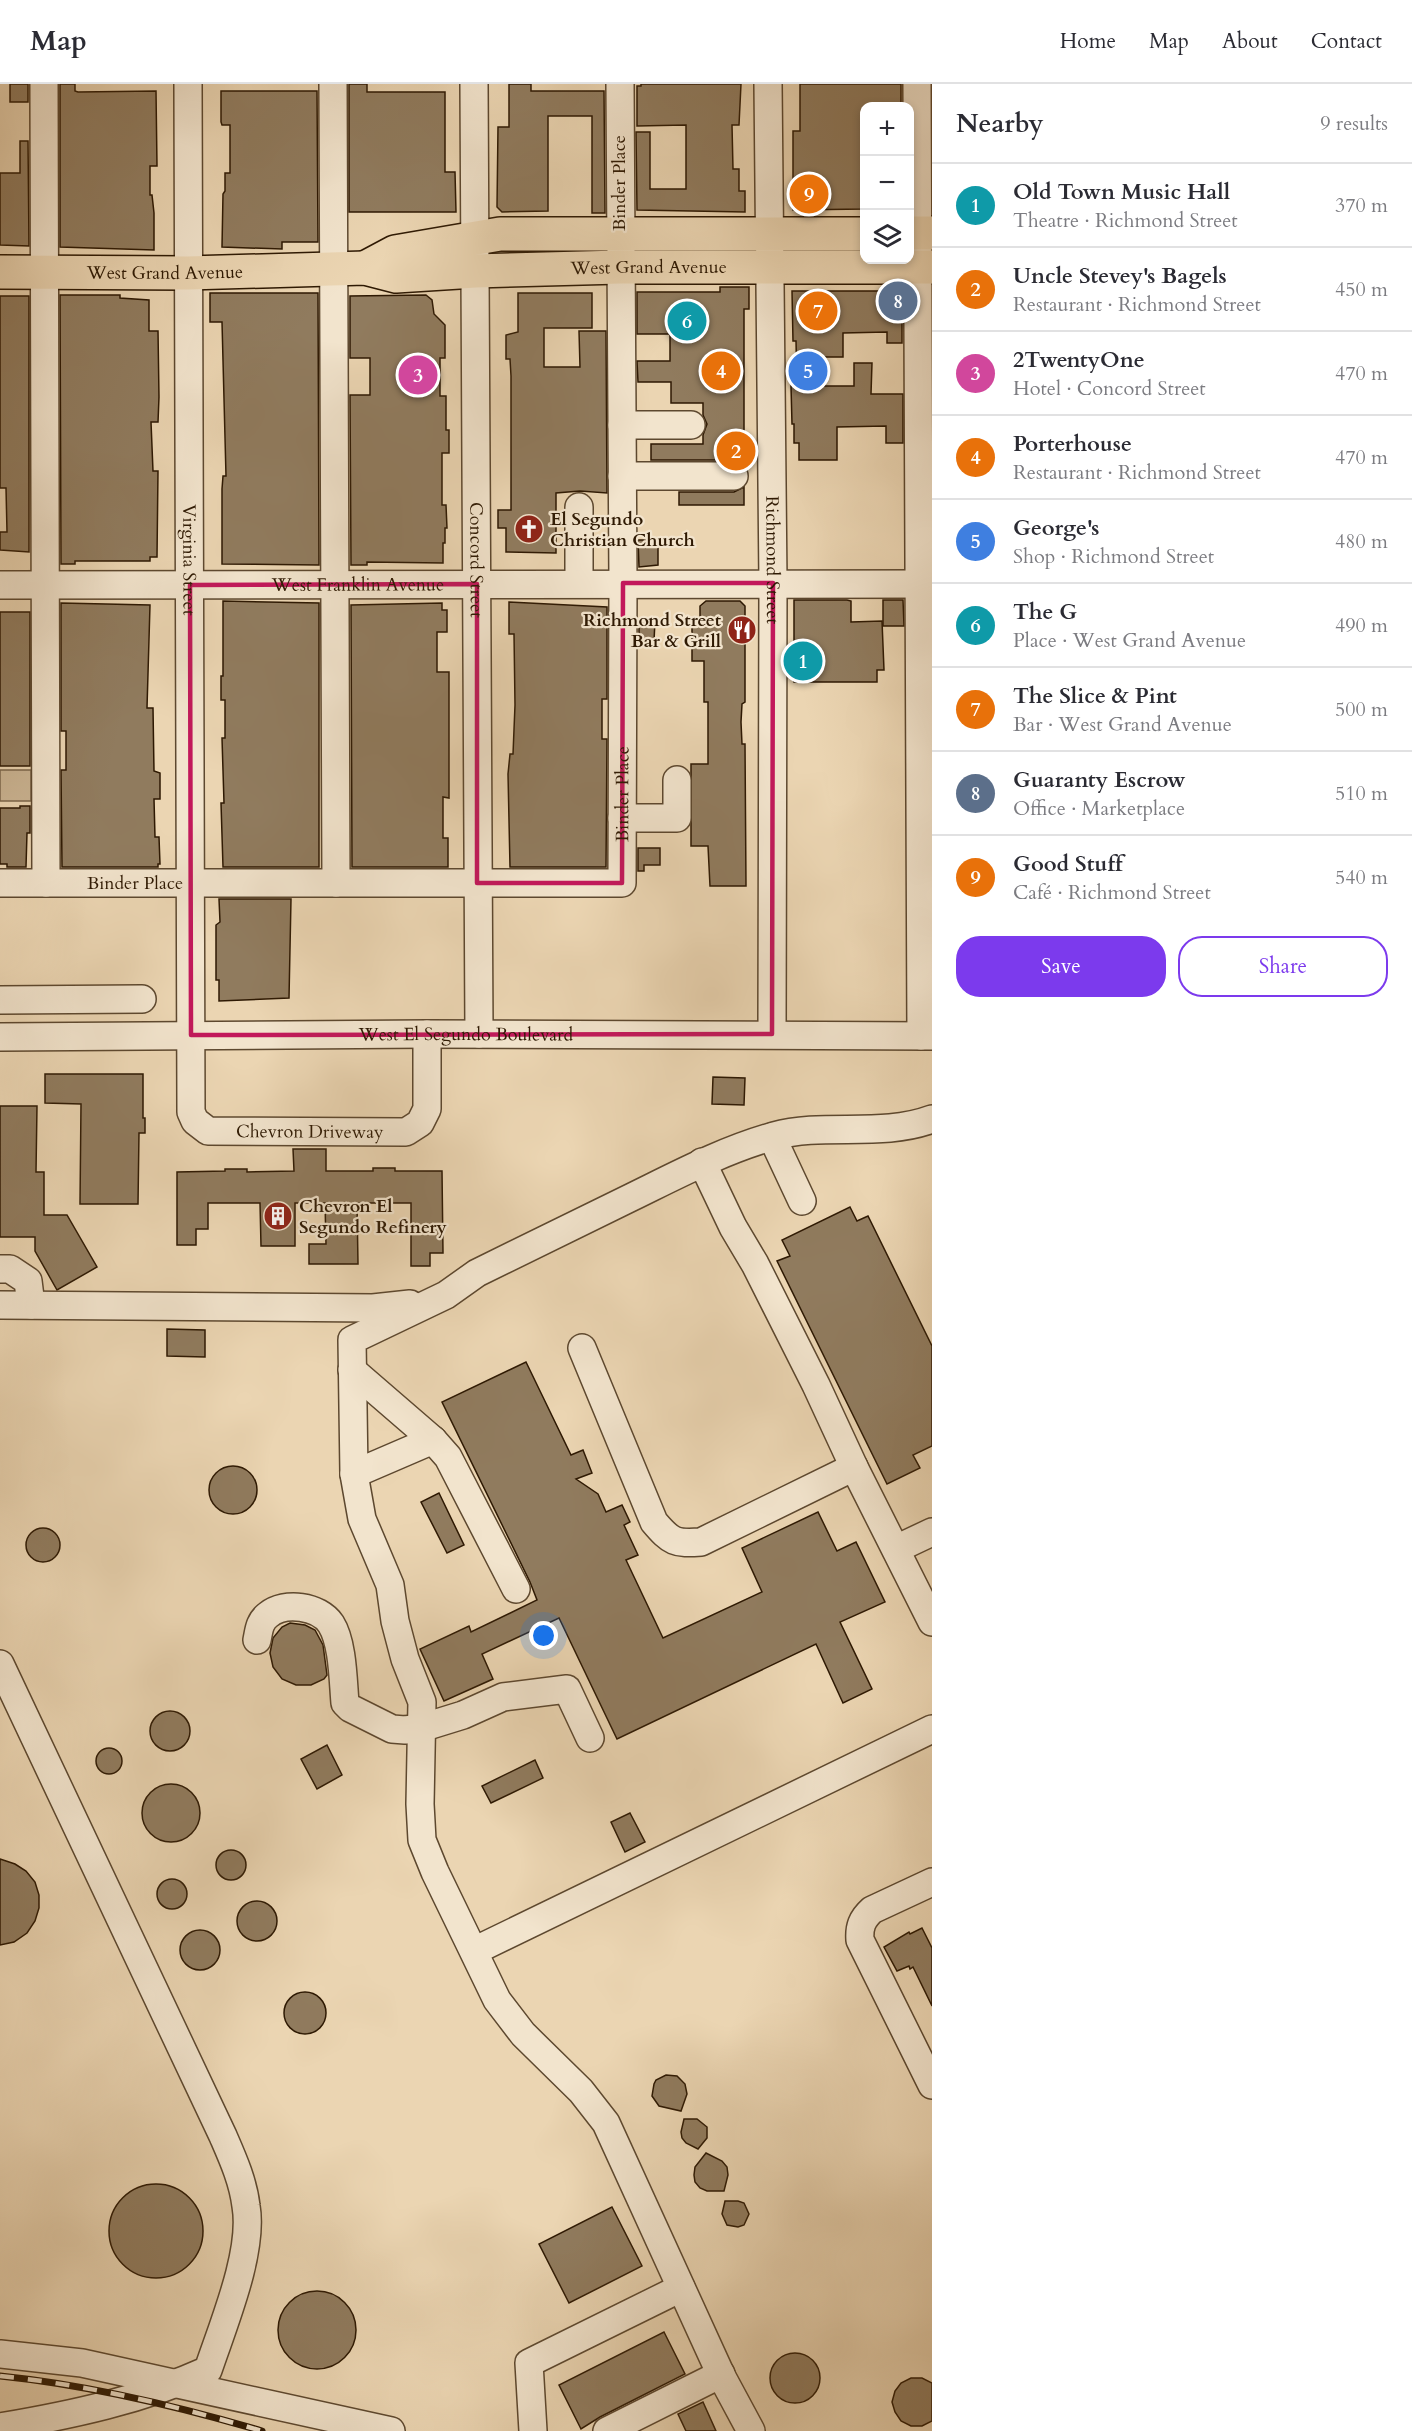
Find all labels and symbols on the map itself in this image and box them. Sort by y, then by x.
street label: Binder Place [607,135,632,231]
pin: 9 [790,172,828,216]
street label: West Grand Avenue [569,255,727,281]
street label: West Grand Avenue [86,259,244,286]
pin: 8 [878,278,918,324]
pin: 7 [798,288,838,334]
pin: 6 [668,298,706,344]
pin: 4 [702,348,740,394]
pin: 5 [788,348,828,394]
pin: 3 [398,352,438,398]
pin: 2 [716,428,756,473]
street label: Richmond Street [760,496,786,625]
street label: Concord Street [464,502,489,618]
street label: Virginia Street [177,504,202,616]
place label: El Segundo Christian Church [550,507,695,553]
church icon: El Segundo Christian Church [513,513,545,545]
street label: West Franklin Avenue [271,572,444,597]
place label: Richmond Street Bar & Grill [583,608,722,654]
restaurant icon: Richmond Street Bar & Grill [726,614,758,646]
pin: 1 [784,638,822,684]
street label: Binder Place [610,746,635,842]
street label: Binder Place [87,871,183,896]
street label: West El Segundo Boulevard [358,1021,574,1047]
street label: Chevron Driveway [236,1119,384,1144]
place label: Chevron El Segundo Refinery [299,1194,447,1240]
building icon: Chevron El Segundo Refinery [262,1200,294,1232]
your location [529,1621,558,1650]

